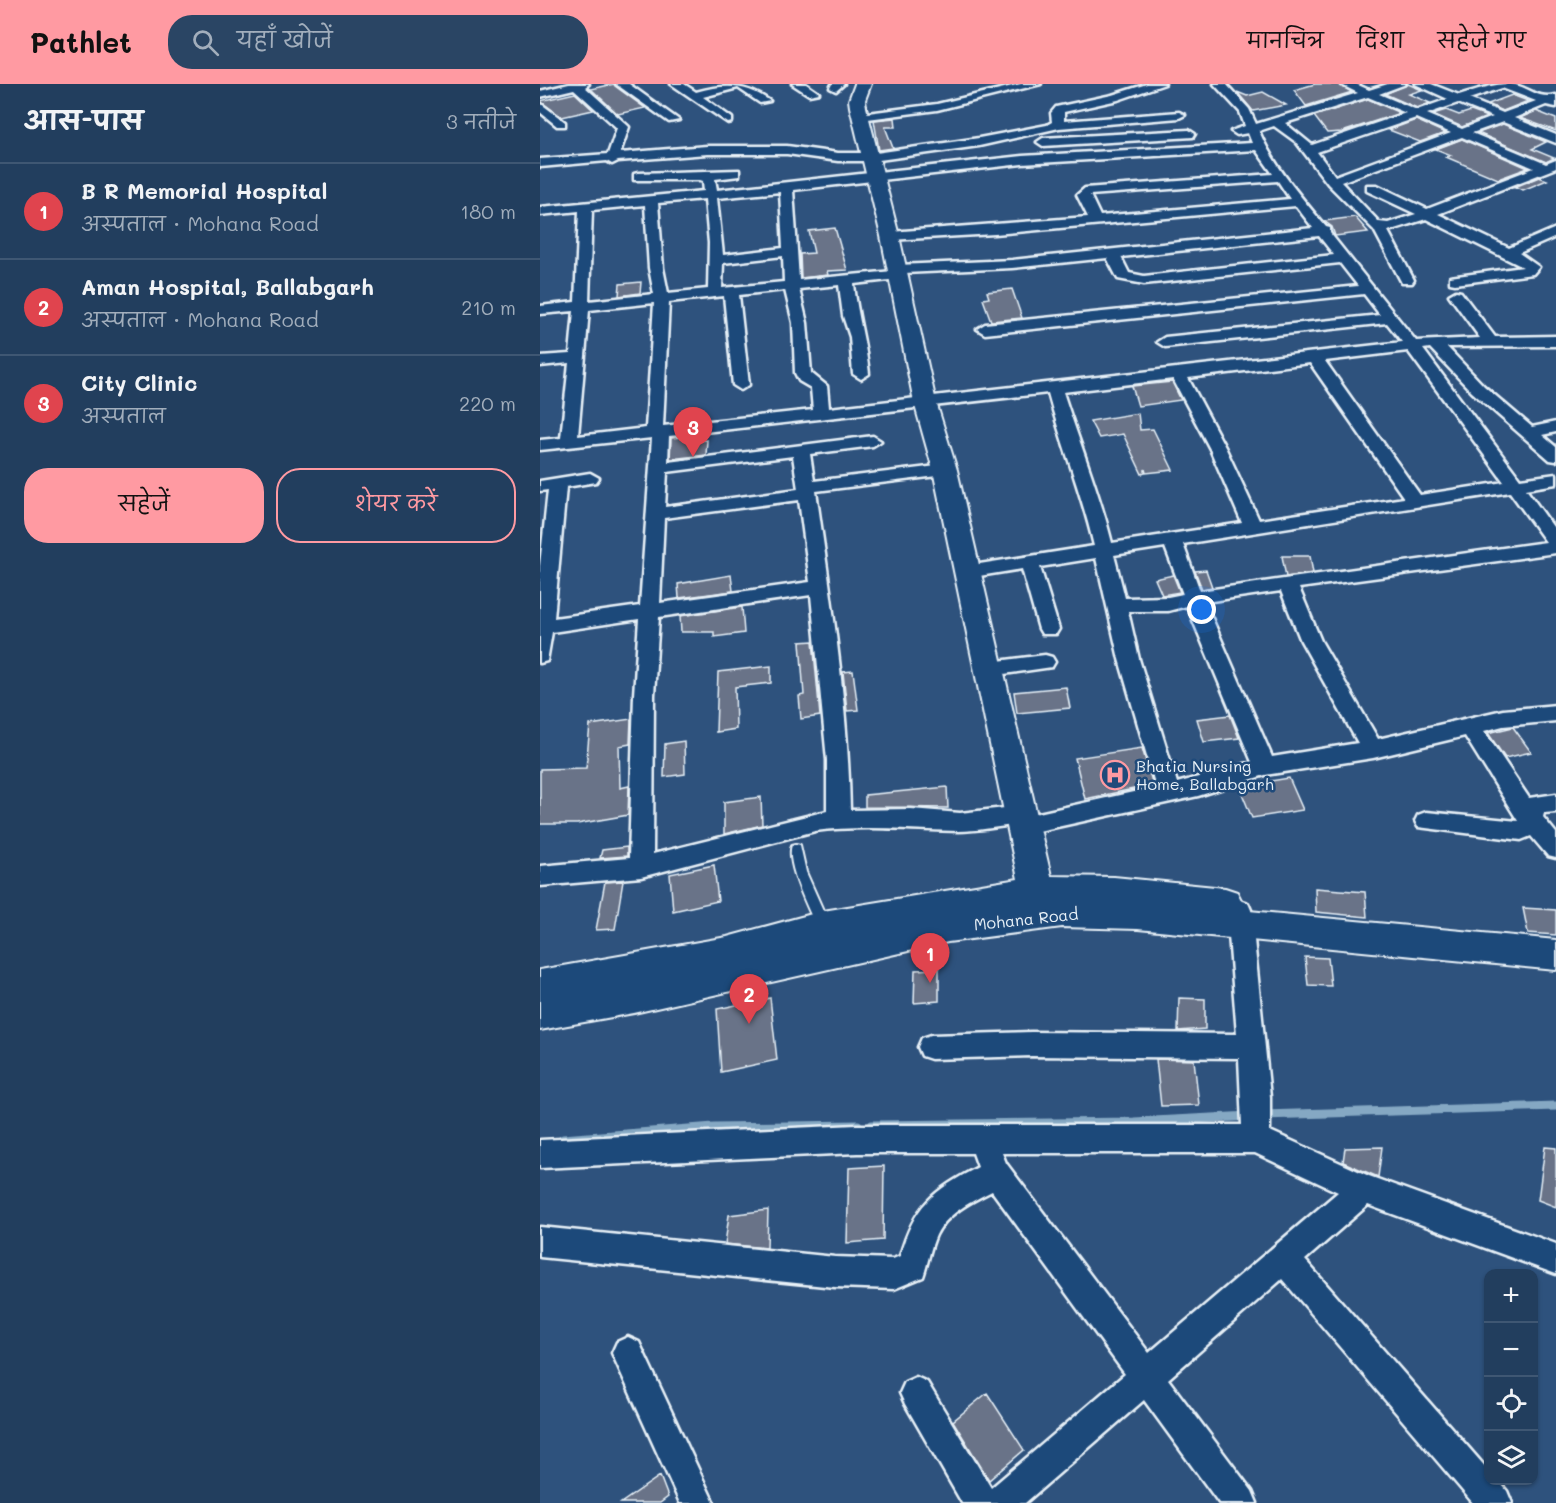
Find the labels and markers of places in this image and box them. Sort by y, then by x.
pin: 3 [674,408,712,457]
place label: Bhatia Nursing Home, Ballabgarh [1136,755,1274,794]
hospital icon: Bhatia Nursing Home, Ballabgarh [1099,759,1131,791]
pin: 1 [910,934,950,983]
pin: 2 [730,974,768,1024]

